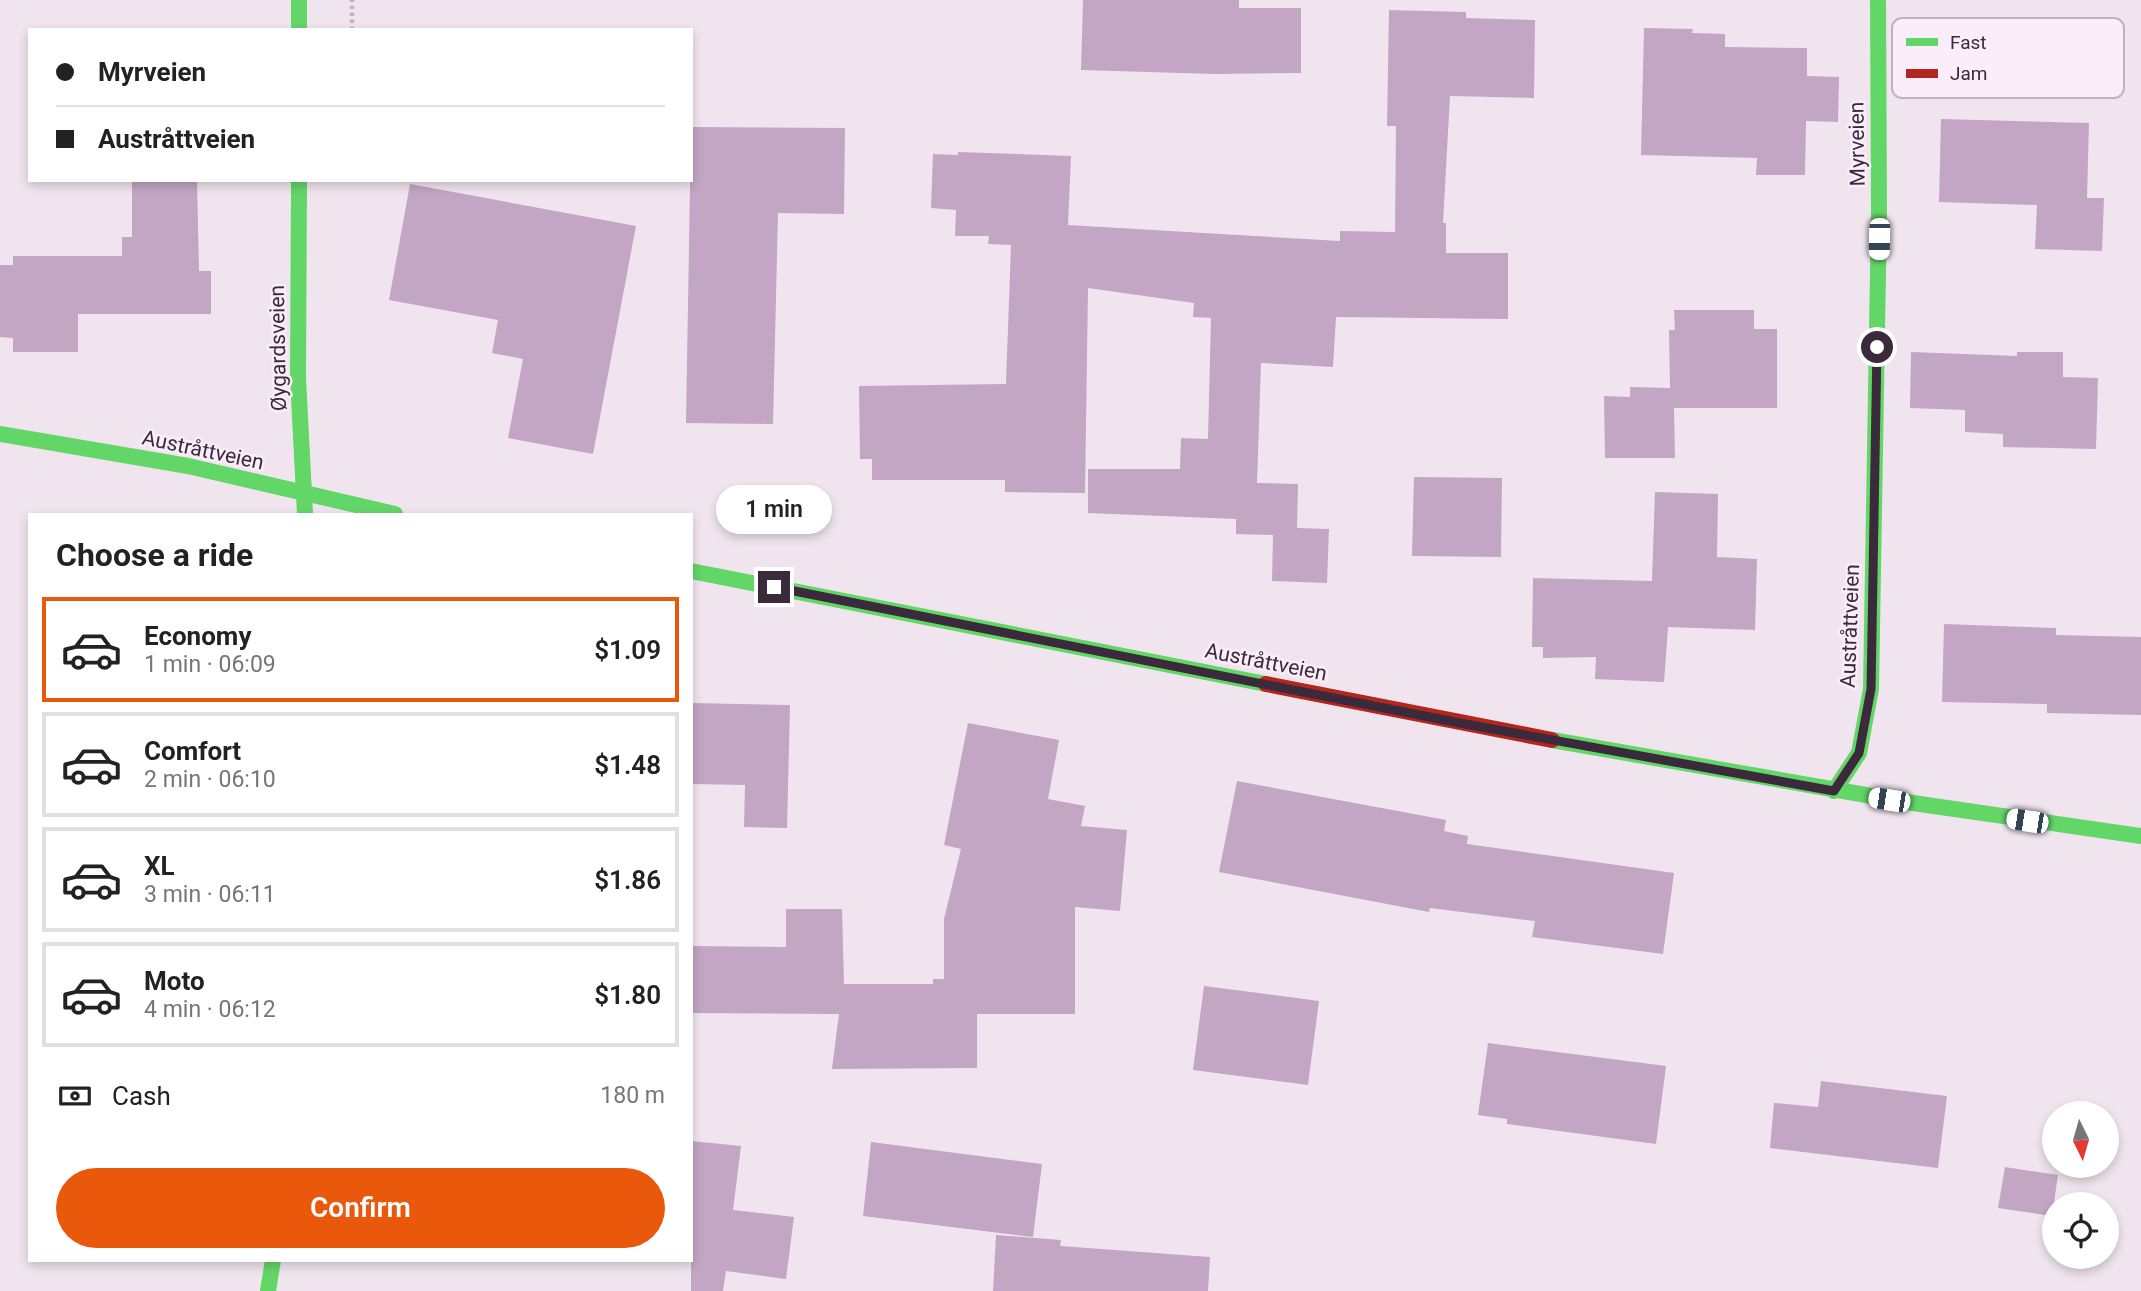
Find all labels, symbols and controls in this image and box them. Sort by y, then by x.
legend [1892,18,2124,98]
text: Fast [1950,31,1987,54]
text: Myrveien [98,57,206,87]
text: Jam [1950,62,1987,85]
street label: Myrveien [1844,102,1870,186]
text: Austråttveien [98,124,255,154]
car [1869,218,1890,260]
street label: Øygardsveien [265,285,291,411]
route start [1861,331,1893,363]
street label: Austråttveien [140,425,266,475]
callout: 1 min [716,486,832,534]
text: 1 min [745,496,803,523]
text: Choose a ride [56,536,253,574]
street label: Austråttveien [1836,564,1864,688]
route end [758,571,790,603]
icon: car [60,618,123,681]
text: Economy [144,621,251,651]
text: $1.09 [594,635,661,665]
street label: Austråttveien [1203,638,1329,686]
text: 1 min · 06:09 [144,651,276,678]
icon: car [60,733,123,796]
text: Comfort [144,736,241,766]
text: $1.48 [594,750,661,780]
text: 2 min · 06:10 [144,766,276,793]
car [1867,786,1912,814]
car [2005,807,2050,835]
icon: car [60,848,123,911]
text: XL [144,851,175,881]
text: $1.86 [594,865,661,895]
text: 3 min · 06:11 [144,881,276,908]
icon: car [60,963,123,1026]
text: Moto [144,966,205,996]
text: $1.80 [594,980,661,1010]
text: 4 min · 06:12 [144,996,276,1023]
icon: cash [56,1077,94,1115]
text: Cash [112,1081,171,1111]
text: 180 m [600,1082,665,1109]
north arrow [2042,1101,2119,1178]
map controls [2042,1101,2119,1269]
button: Confirm [56,1168,665,1248]
button: locate [2042,1192,2119,1269]

